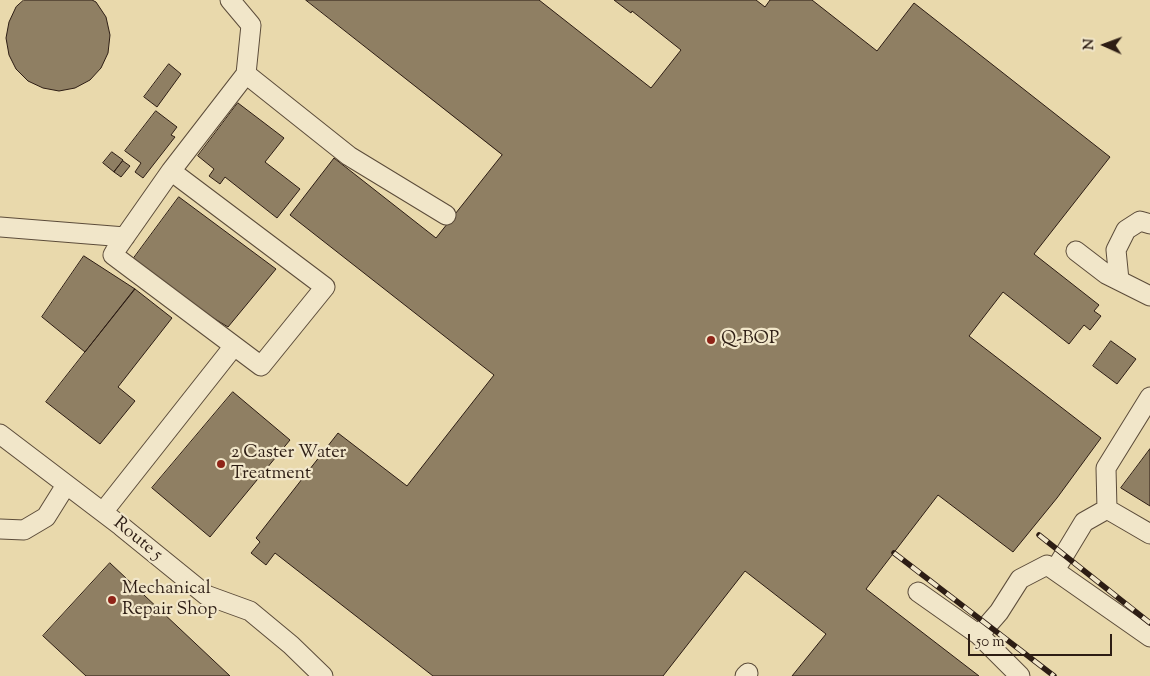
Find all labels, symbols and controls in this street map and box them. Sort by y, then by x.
north arrow [1080,20,1130,70]
text: N [1080,39,1100,50]
place label: Q-BOP [721,329,779,351]
marker: Q-BOP [705,334,717,346]
place label: 2 Caster Water Treatment [231,443,346,486]
marker: 2 Caster Water Treatment [215,458,227,470]
street label: Route 5 [108,514,166,566]
place label: Mechanical Repair Shop [122,579,217,622]
marker: Mechanical Repair Shop [106,594,118,606]
scale bar [970,624,1114,656]
text: 50 m [976,632,1005,653]

